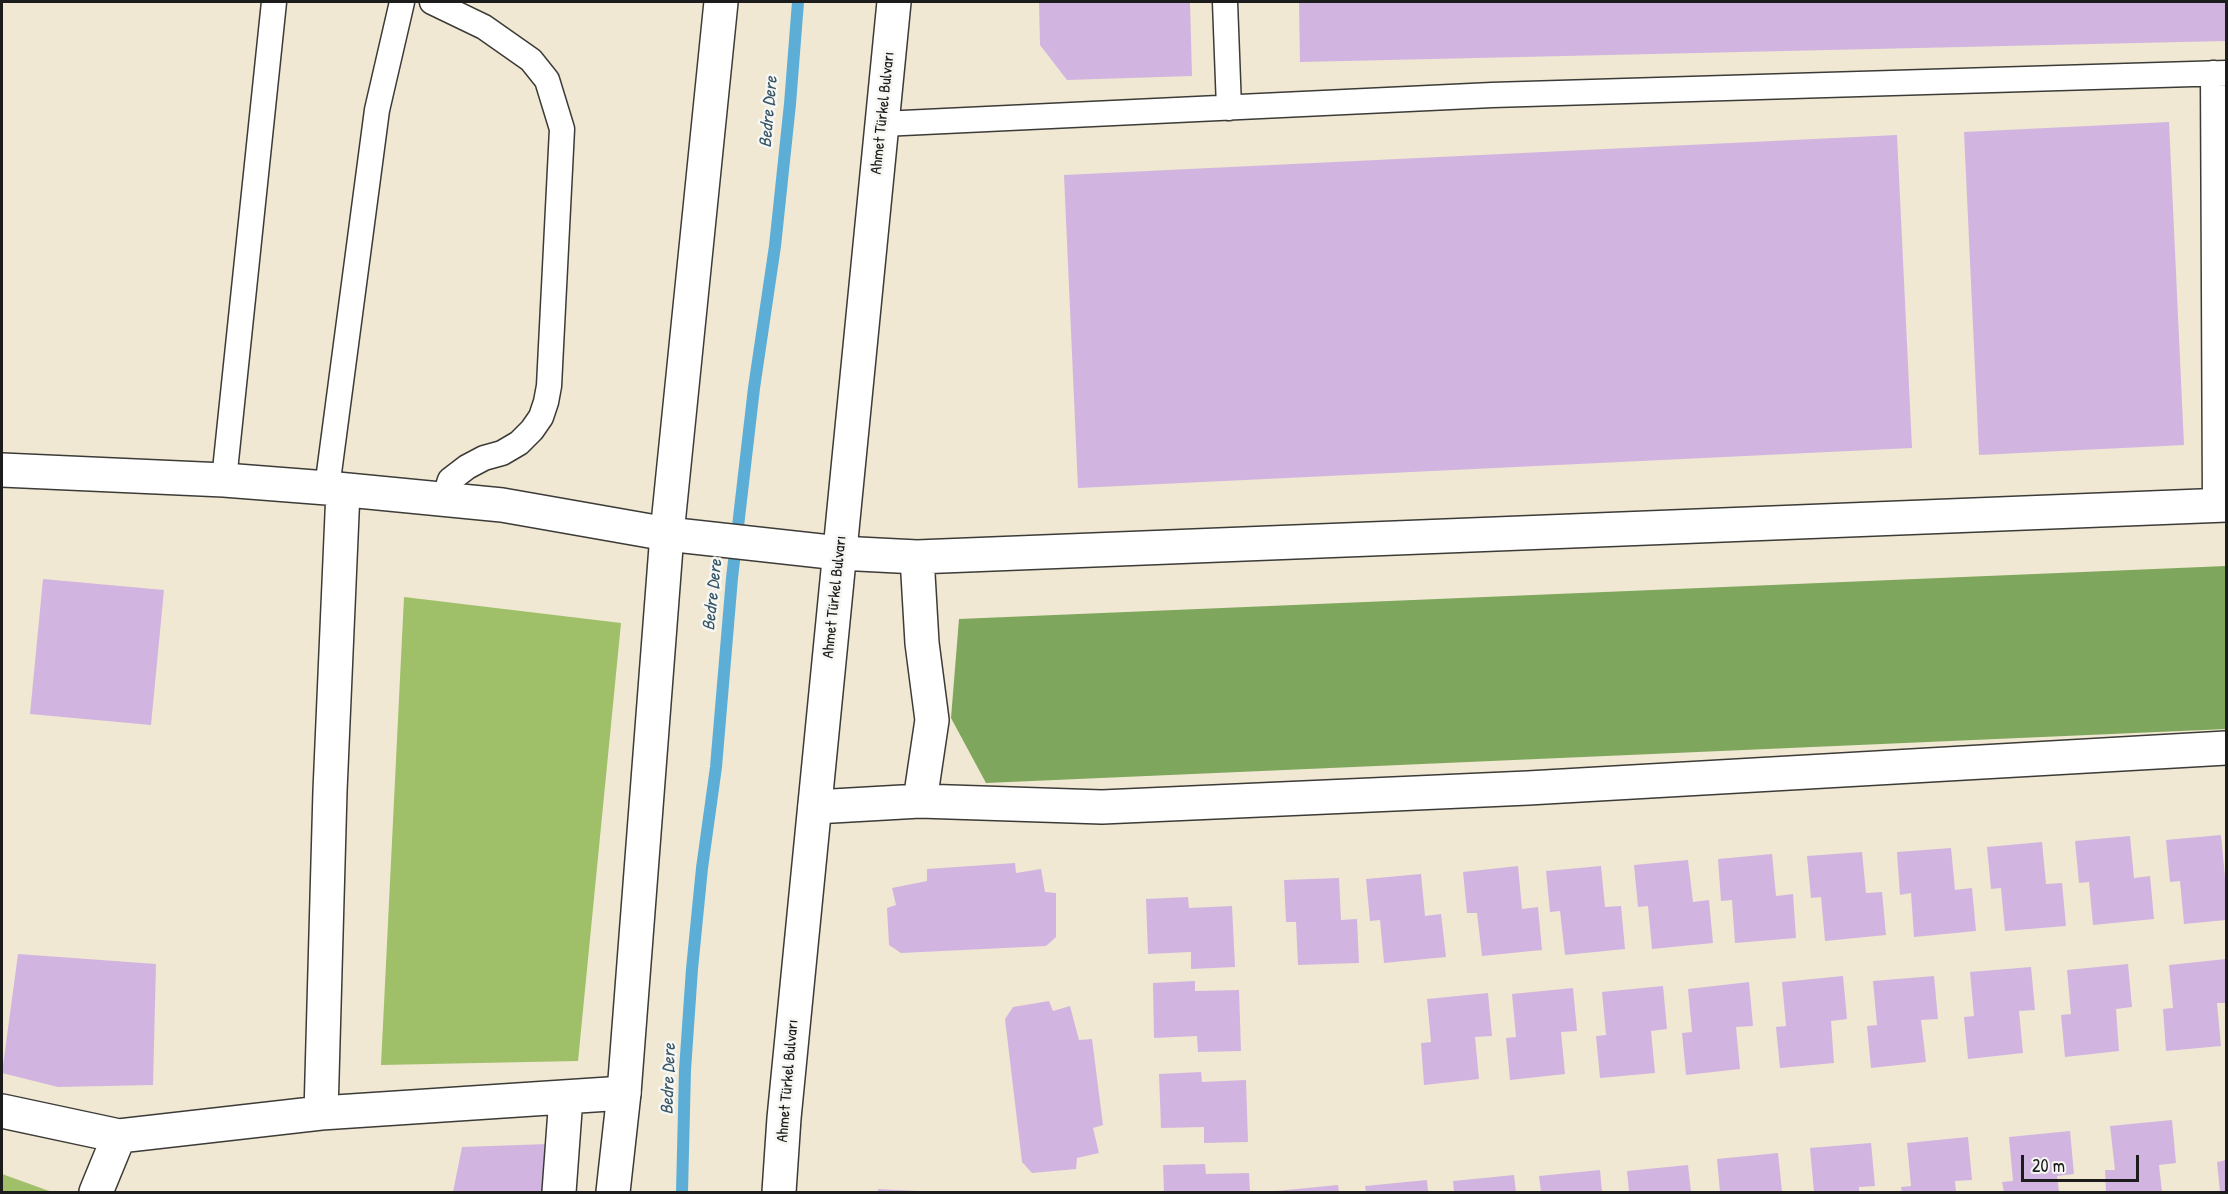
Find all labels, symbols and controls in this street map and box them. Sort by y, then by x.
street label: Ahmet Türkel Bulvarı [867,51,899,175]
water label: Bedre Dere [755,76,783,148]
street label: Ahmet Türkel Bulvarı [819,535,851,659]
water label: Bedre Dere [699,558,727,632]
street label: Ahmet Türkel Bulvarı [773,1019,803,1143]
water label: Bedre Dere [657,1043,681,1115]
scale bar [2024,1143,2142,1181]
text: 20 m [2032,1153,2065,1178]

